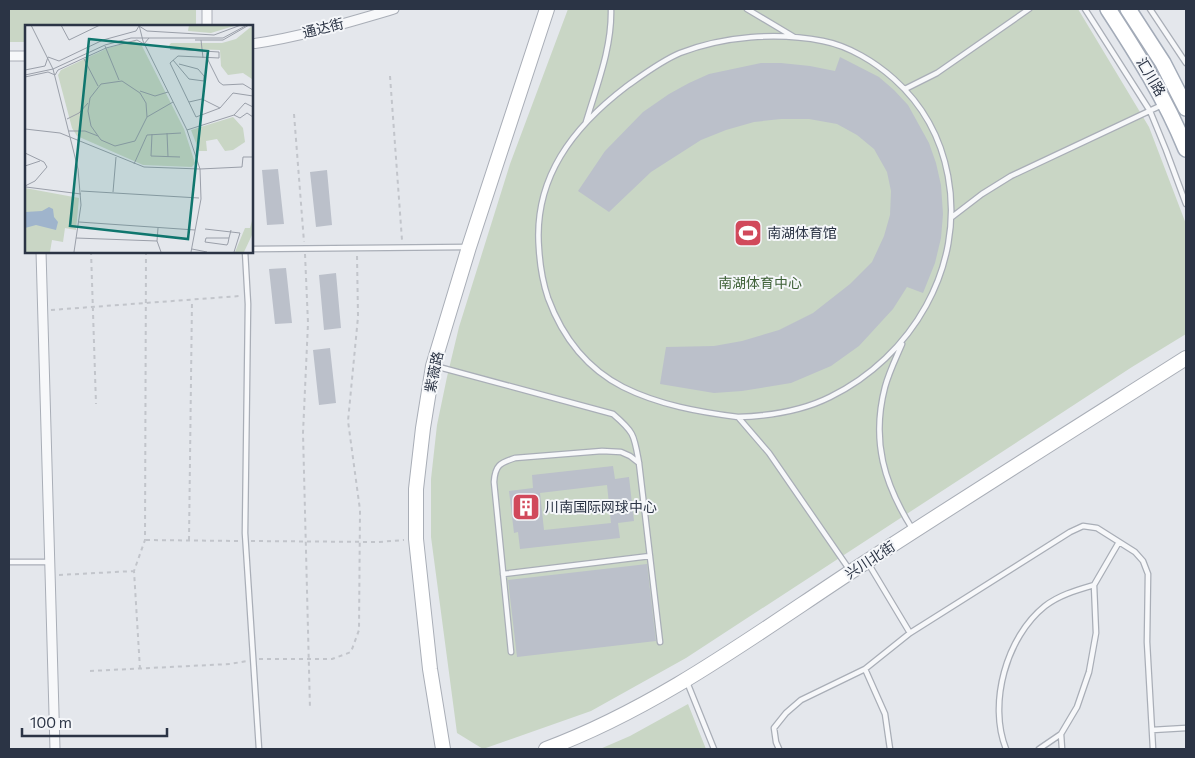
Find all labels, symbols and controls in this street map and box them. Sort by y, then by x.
street label: 通达街 [300,14,345,41]
inset map [25,25,252,252]
street label: 汇川路 [1133,54,1170,99]
sports icon: 南湖体育馆 [733,218,763,248]
place label: 南湖体育馆 [767,224,837,241]
park label: 南湖体育中心 [718,274,802,291]
street label: 紫薇路 [421,350,446,394]
building icon: 川南国际网球中心 [511,492,541,522]
place label: 川南国际网球中心 [545,498,657,515]
street label: 兴川北街 [842,537,898,582]
scale bar [22,706,168,738]
text: 100 m [30,713,72,731]

